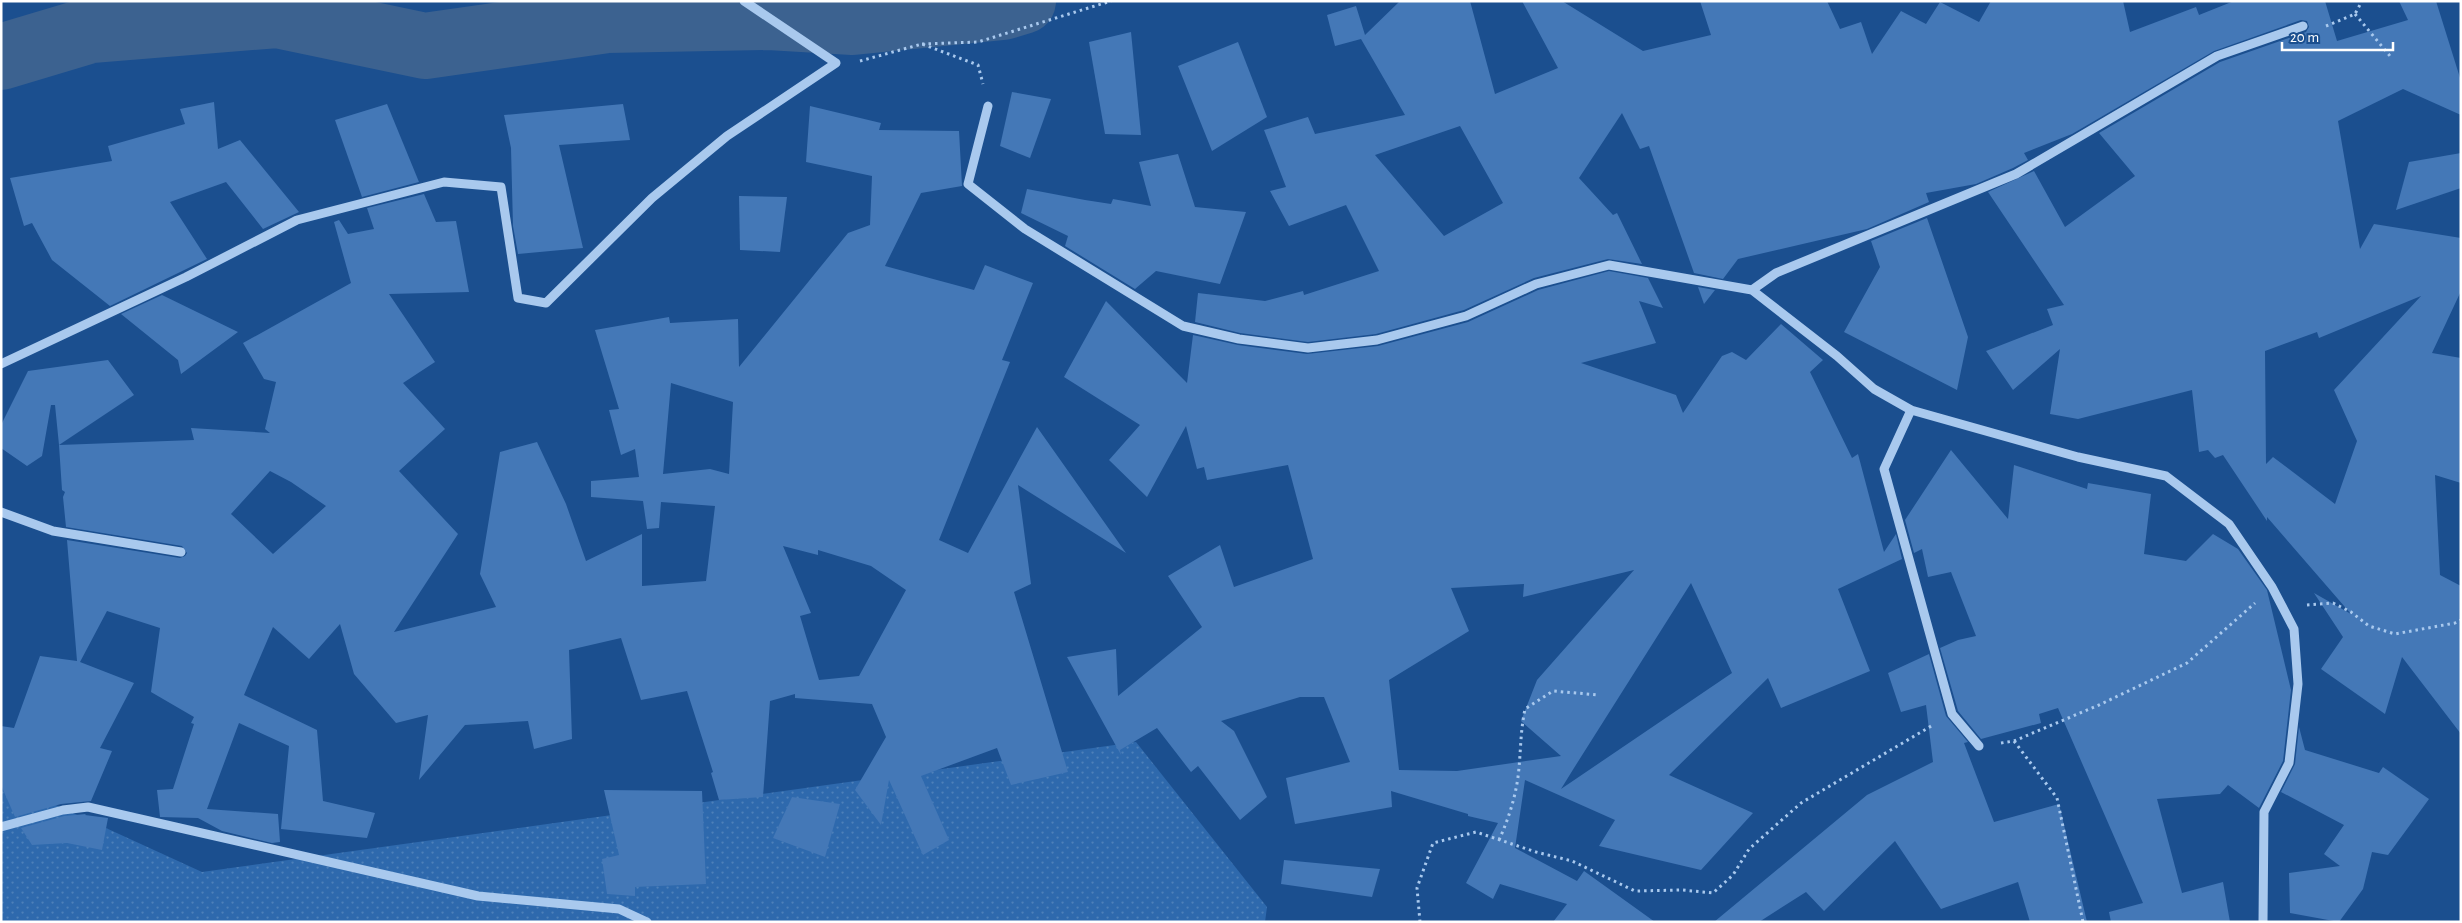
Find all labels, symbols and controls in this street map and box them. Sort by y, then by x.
scale bar [2282,20,2393,52]
text: 20 m [2290,30,2319,45]

